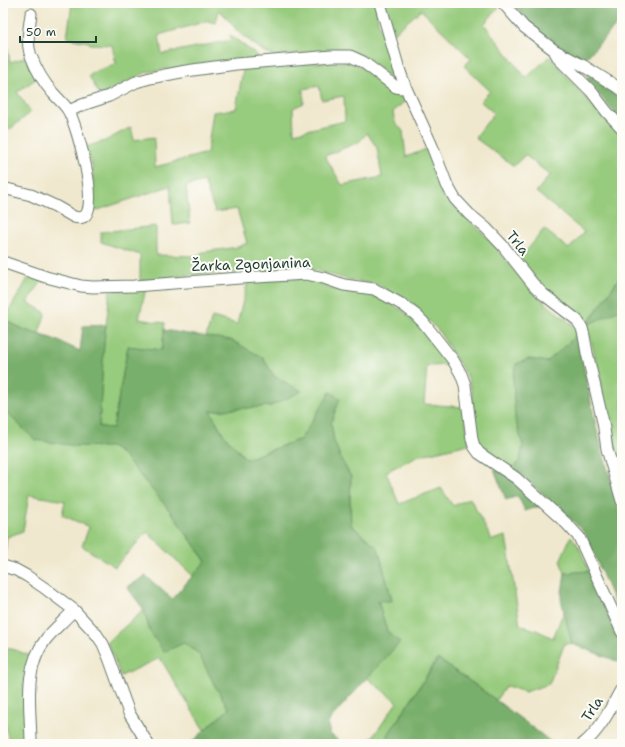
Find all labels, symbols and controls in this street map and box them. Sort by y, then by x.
scale bar [20,18,96,44]
text: 50 m [26,24,56,40]
street label: Trla [503,227,534,259]
street label: Žarka Zgonjanina [191,253,311,275]
street label: Trla [577,693,607,725]

